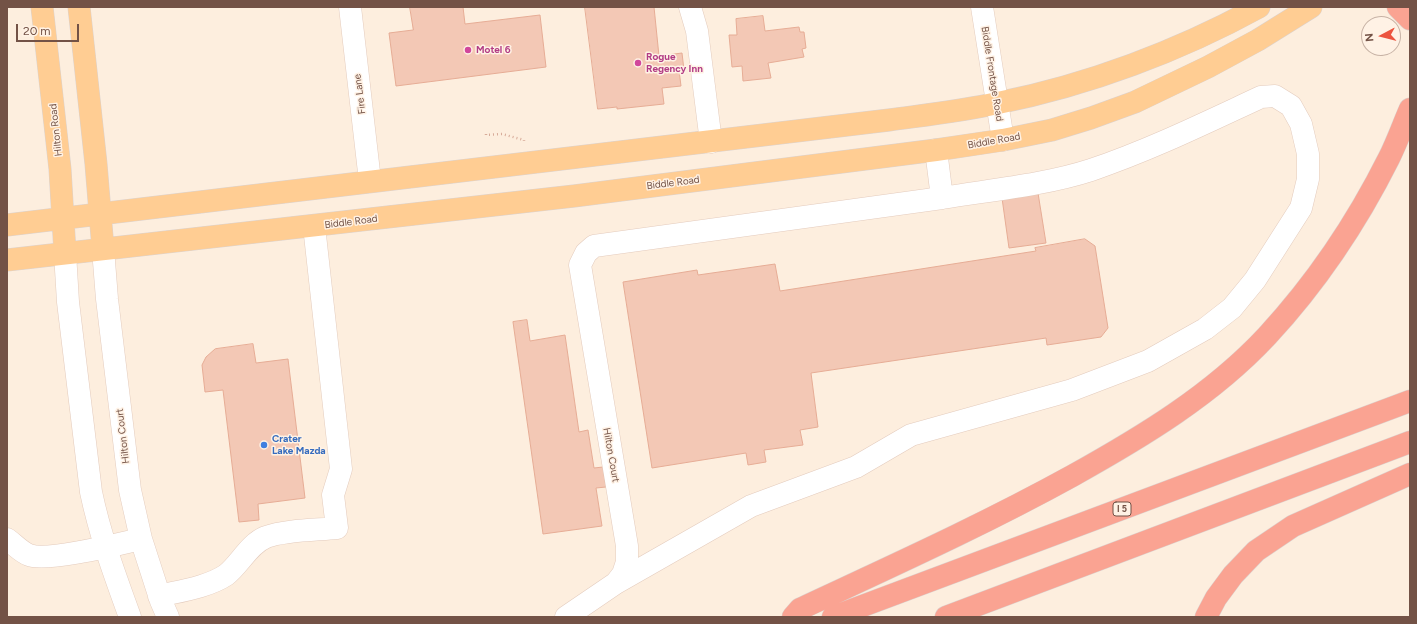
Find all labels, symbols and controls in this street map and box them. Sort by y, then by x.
scale bar [18,16,81,42]
north arrow [1361,16,1401,56]
text: 20 m [23,24,51,38]
street label: Biddle Frontage Road [979,26,1005,122]
text: N [1363,32,1377,42]
place label: Motel 6 [476,44,510,56]
marker: Motel 6 [463,45,473,55]
place label: Rogue Regency Inn [646,51,703,74]
marker: Rogue Regency Inn [633,58,643,68]
street label: Fire Lane [352,73,368,115]
street label: Hilton Road [47,103,65,157]
street label: Biddle Road [967,130,1021,152]
street label: Biddle Road [646,174,700,192]
street label: Biddle Road [324,213,378,231]
street label: Hilton Court [114,408,132,464]
street label: Hilton Court [600,427,622,483]
place label: Crater Lake Mazda [272,433,326,456]
marker: Crater Lake Mazda [259,440,269,450]
road number: I 5 [1113,502,1131,516]

